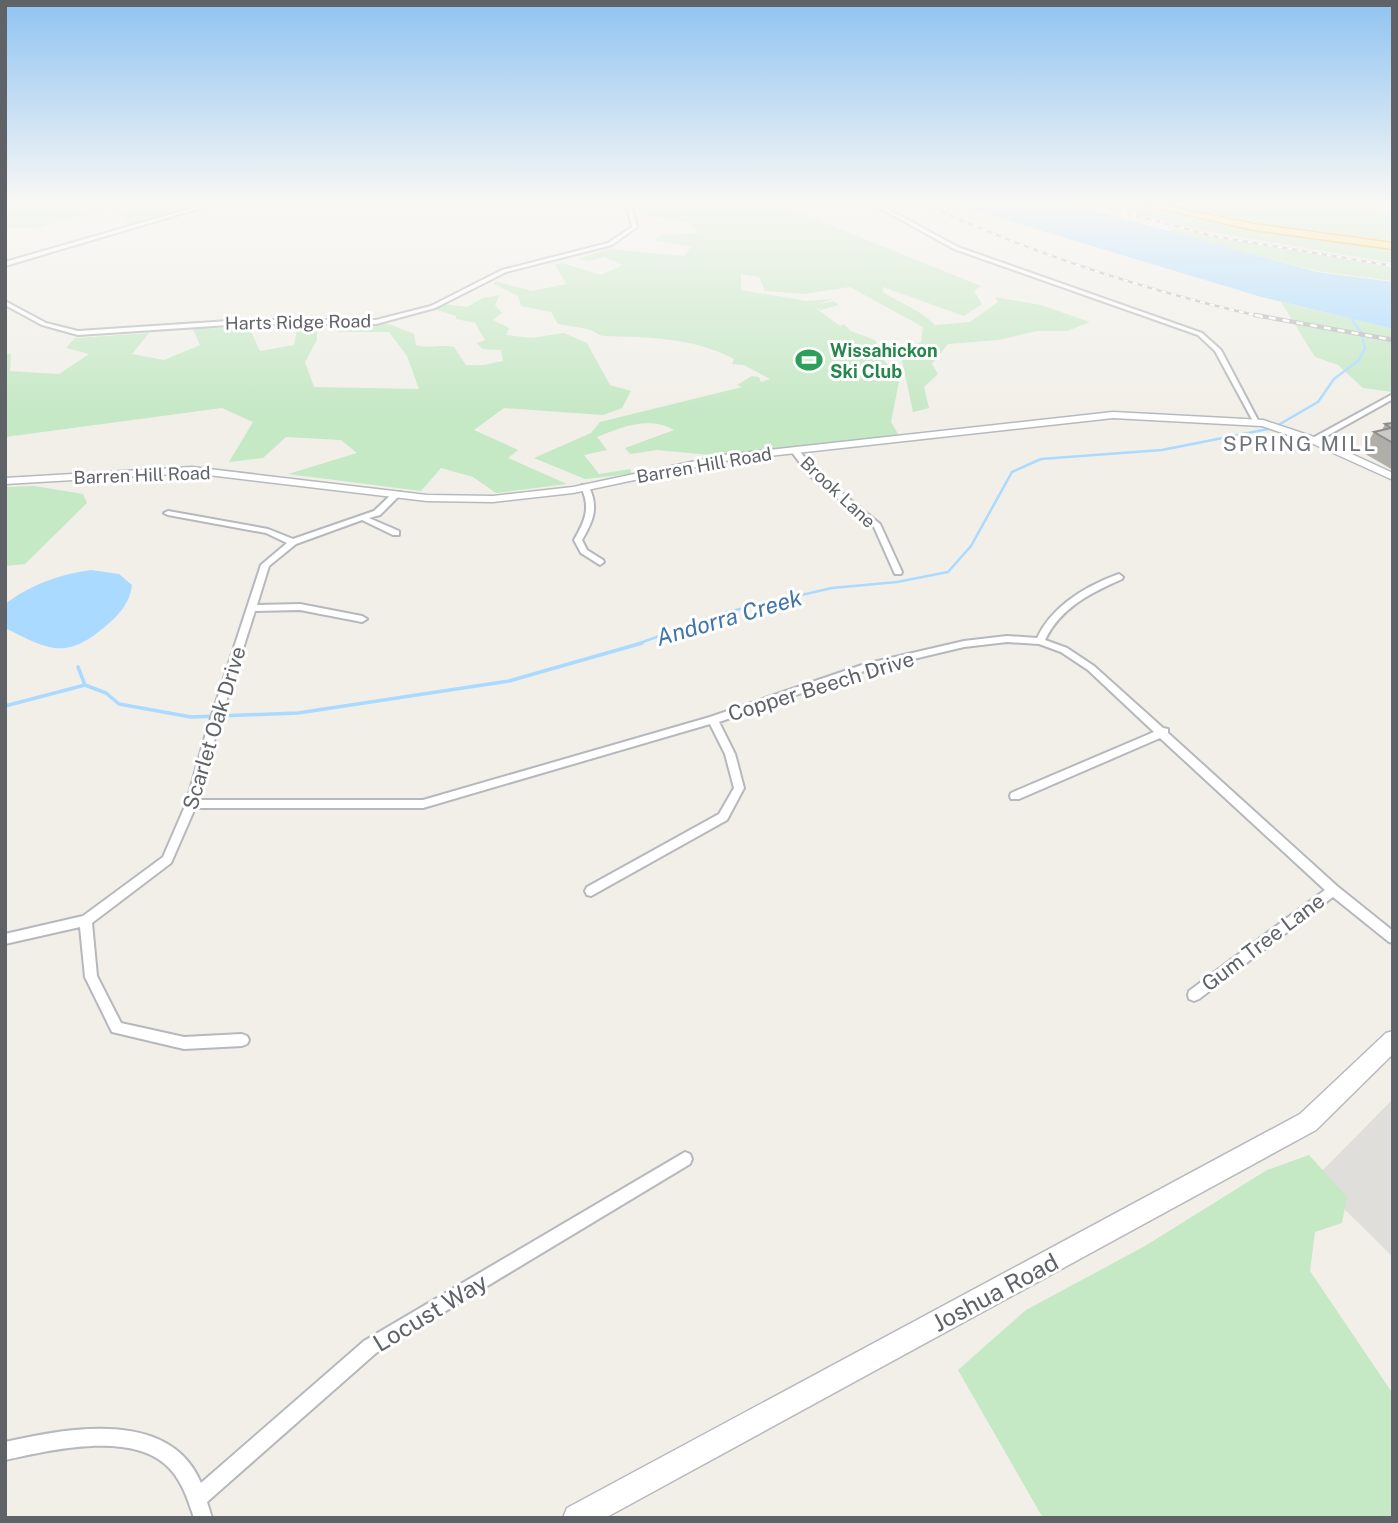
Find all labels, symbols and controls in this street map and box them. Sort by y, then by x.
street label: Harts Ridge Road [225,310,371,334]
place label: Wissahickon Ski Club [830,340,938,382]
sports icon: Wissahickon Ski Club [794,345,824,375]
district label: SPRING MILL [1223,431,1377,456]
street label: Barren Hill Road [635,443,773,487]
street label: Brook Lane [796,452,880,532]
street label: Barren Hill Road [73,462,211,488]
water label: Andorra Creek [653,583,805,651]
street label: Scarlet Oak Drive [177,643,251,813]
street label: Copper Beech Drive [725,646,917,726]
street label: Gum Tree Lane [1197,888,1329,996]
street label: Joshua Road [927,1247,1063,1337]
street label: Locust Way [368,1267,492,1357]

